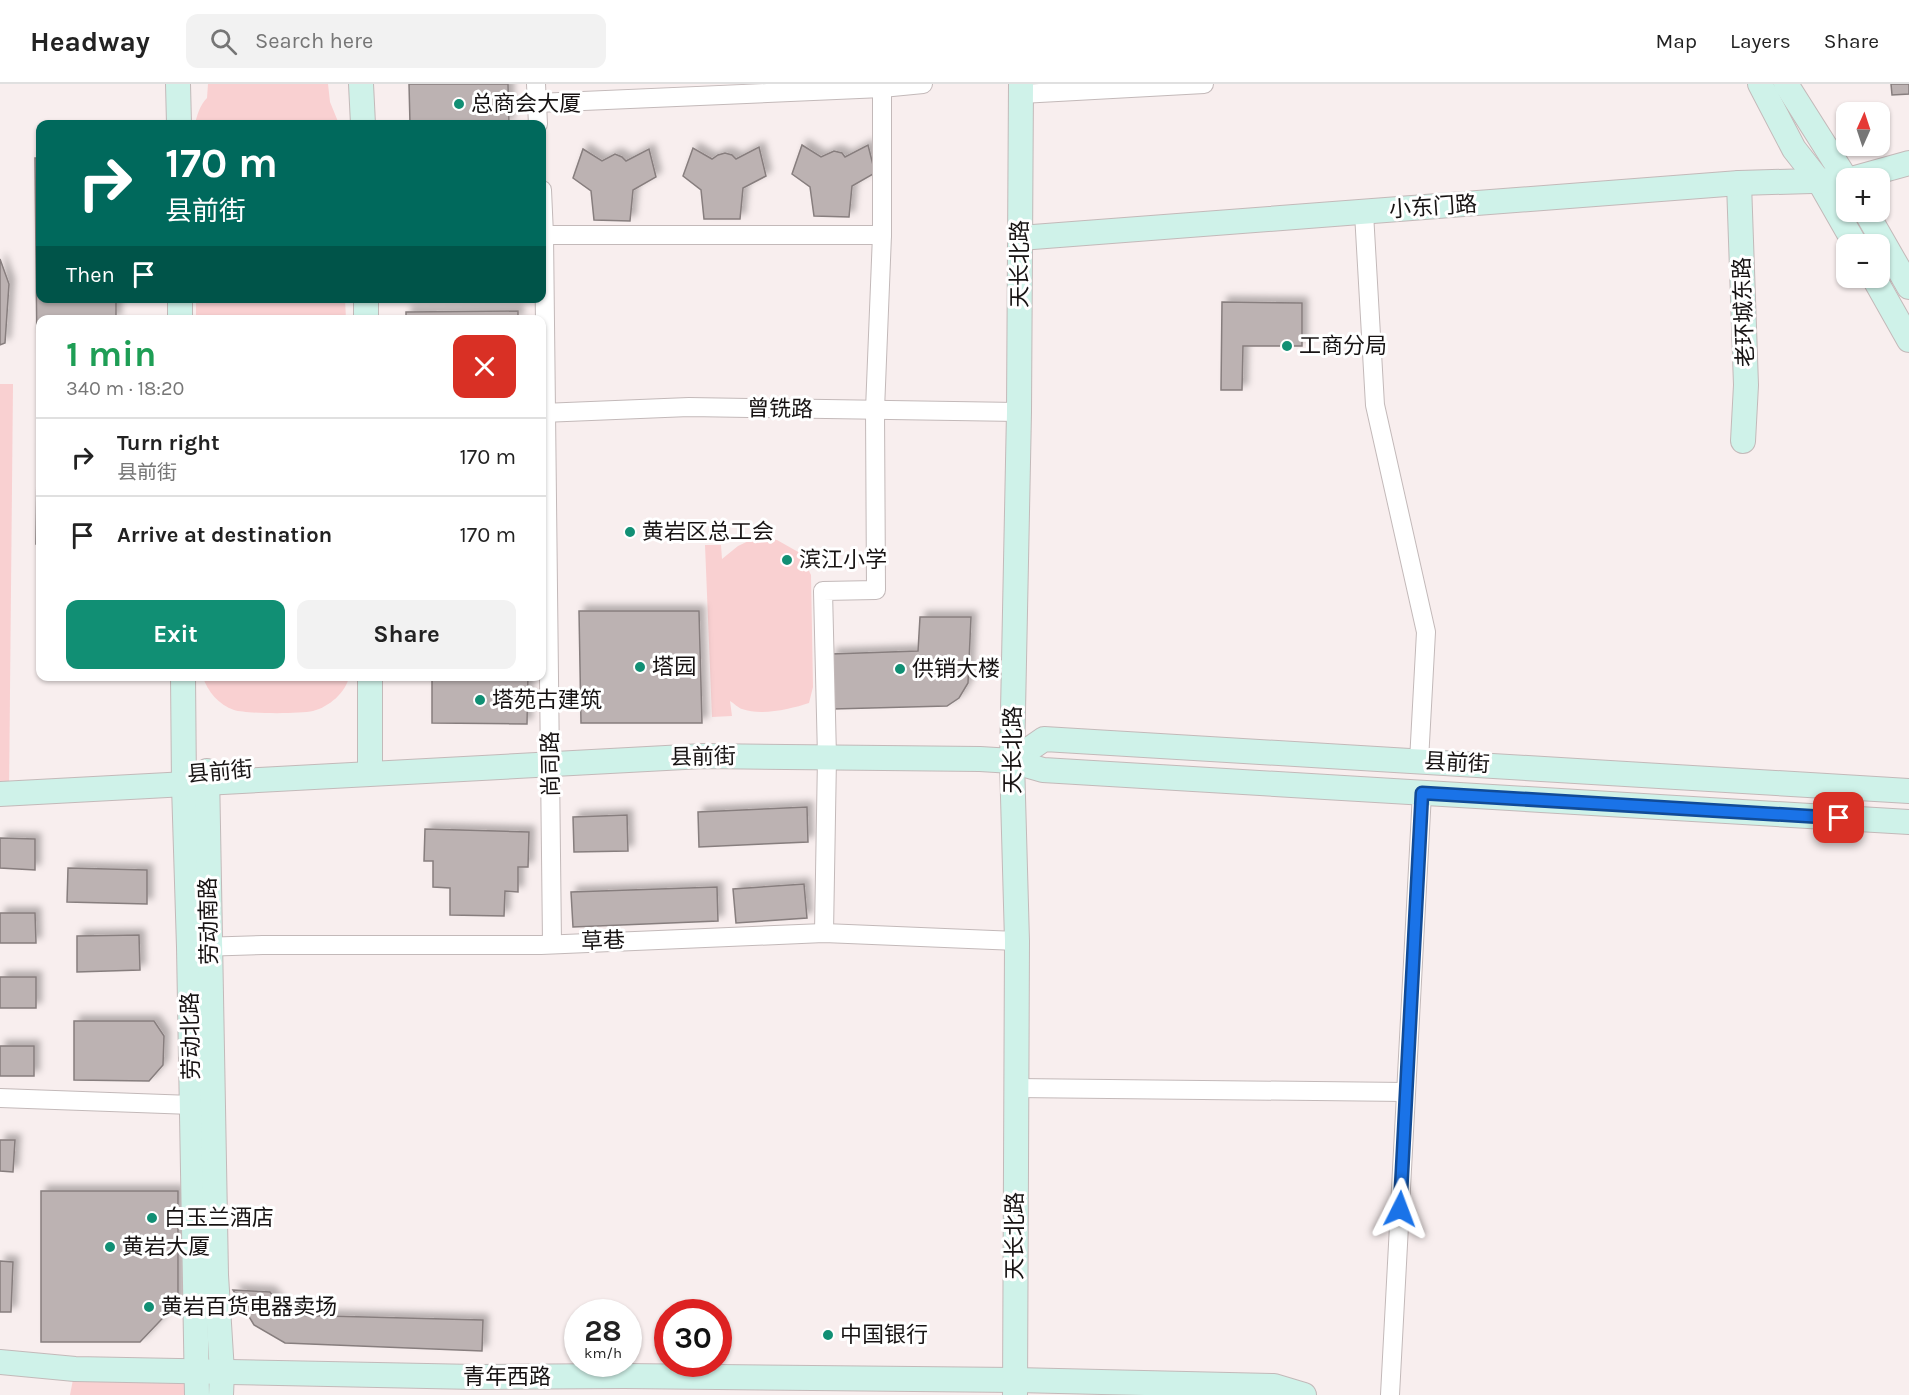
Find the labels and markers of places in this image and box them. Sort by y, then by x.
place label: 总商会大厦 [471,91,581,117]
marker: 总商会大厦 [452,97,466,111]
place label: 工商分局 [1299,333,1387,359]
marker: 工商分局 [1280,339,1294,353]
place label: 黄岩区总工会 [642,519,774,545]
marker: 黄岩区总工会 [623,525,637,539]
place label: 滨江小学 [799,547,887,573]
marker: 滨江小学 [780,553,794,567]
place label: 塔园 [652,654,696,680]
place label: 供销大楼 [912,656,1000,682]
marker: 塔园 [633,660,647,674]
marker: 供销大楼 [893,662,907,676]
place label: 塔苑古建筑 [492,687,602,713]
marker: 塔苑古建筑 [473,693,487,707]
pin [1813,792,1864,843]
place label: 白玉兰酒店 [164,1205,274,1231]
marker: 白玉兰酒店 [145,1211,159,1225]
place label: 黄岩大厦 [122,1234,210,1260]
marker: 黄岩大厦 [103,1240,117,1254]
place label: 黄岩百货电器卖场 [161,1294,337,1320]
marker: 黄岩百货电器卖场 [142,1300,156,1314]
place label: 中国银行 [840,1322,928,1348]
marker: 中国银行 [821,1328,835,1342]

